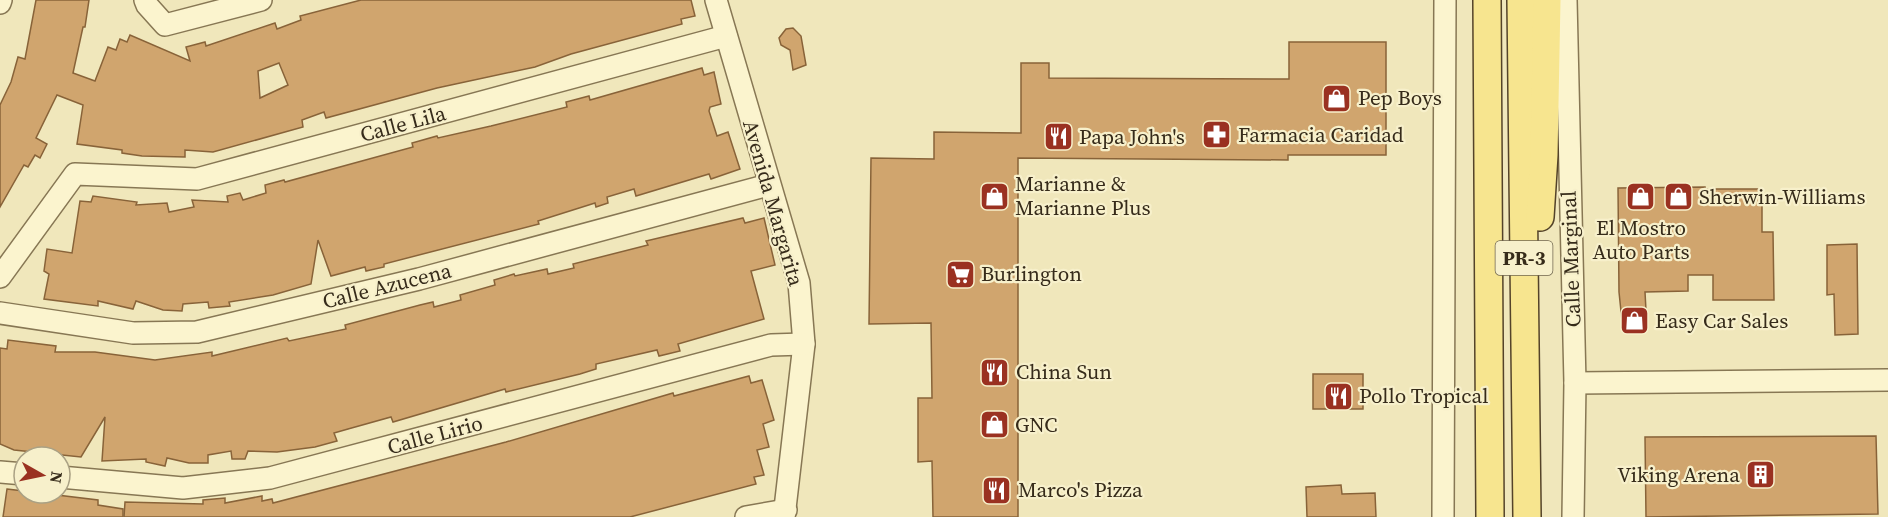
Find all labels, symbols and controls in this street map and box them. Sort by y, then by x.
shop icon: Pep Boys [1321,82,1353,114]
place label: Pep Boys [1358,83,1442,112]
street label: Calle Lila [357,98,449,149]
street label: Avenida Margarita [736,117,811,289]
pharmacy icon: Farmacia Caridad [1201,119,1233,151]
place label: Farmacia Caridad [1238,120,1404,149]
restaurant icon: Papa John's [1042,121,1074,153]
place label: Papa John's [1079,122,1185,151]
place label: Marianne & Marianne Plus [1015,169,1151,222]
shop icon: Marianne & Marianne Plus [978,180,1010,212]
shop icon: El Mostro Auto Parts [1625,181,1657,213]
shop icon: Sherwin-Williams [1662,181,1694,213]
place label: Sherwin-Williams [1699,182,1866,211]
street label: Calle Marginal [1554,190,1587,328]
place label: El Mostro Auto Parts [1592,213,1690,266]
road number: PR-3 [1496,241,1552,275]
street label: Calle Azucena [319,255,455,316]
supermarket icon: Burlington [944,258,976,290]
place label: Burlington [981,259,1082,288]
shop icon: Easy Car Sales [1618,305,1650,337]
place label: Easy Car Sales [1655,306,1788,335]
restaurant icon: China Sun [979,356,1011,388]
place label: China Sun [1016,357,1112,386]
restaurant icon: Pollo Tropical [1322,380,1354,412]
place label: Pollo Tropical [1359,381,1489,410]
street label: Calle Lirio [384,408,486,461]
shop icon: GNC [978,409,1010,441]
place label: GNC [1015,410,1058,439]
north arrow [12,445,72,505]
building icon: Viking Arena [1745,459,1777,491]
place label: Viking Arena [1617,460,1740,489]
text: N [45,470,69,485]
restaurant icon: Marco's Pizza [981,474,1013,506]
place label: Marco's Pizza [1018,475,1143,504]

